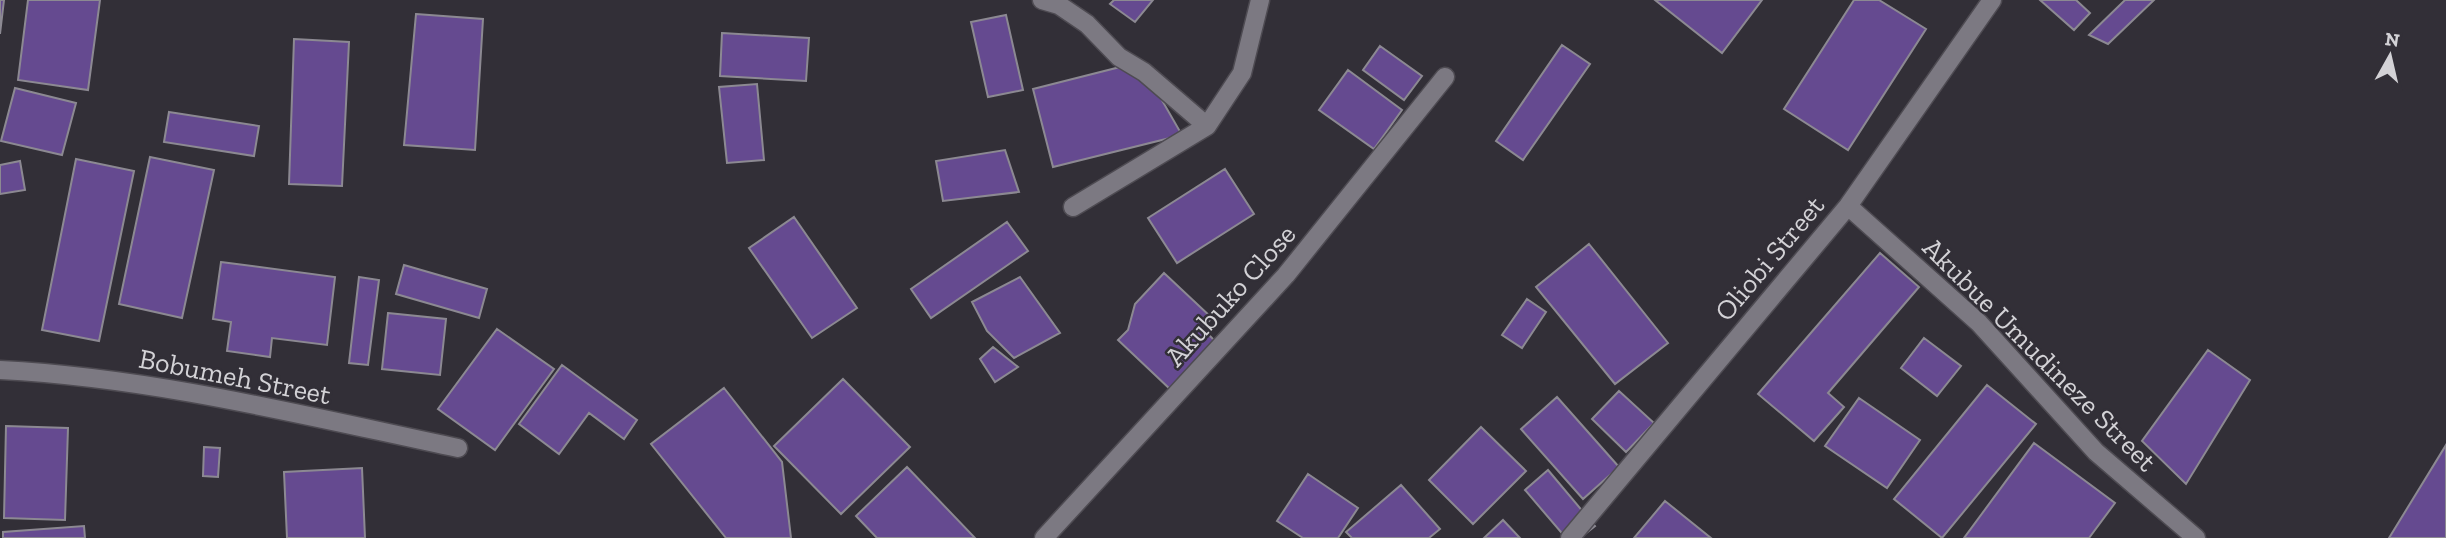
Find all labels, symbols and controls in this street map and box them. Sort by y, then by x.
north arrow [2355,21,2425,91]
text: N [2384,27,2401,52]
street label: Oliobi Street [1708,189,1831,327]
street label: Akubuko Close [1158,218,1303,373]
street label: Akubue Umudineze Street [1916,231,2164,478]
street label: Bobumeh Street [136,342,334,411]

